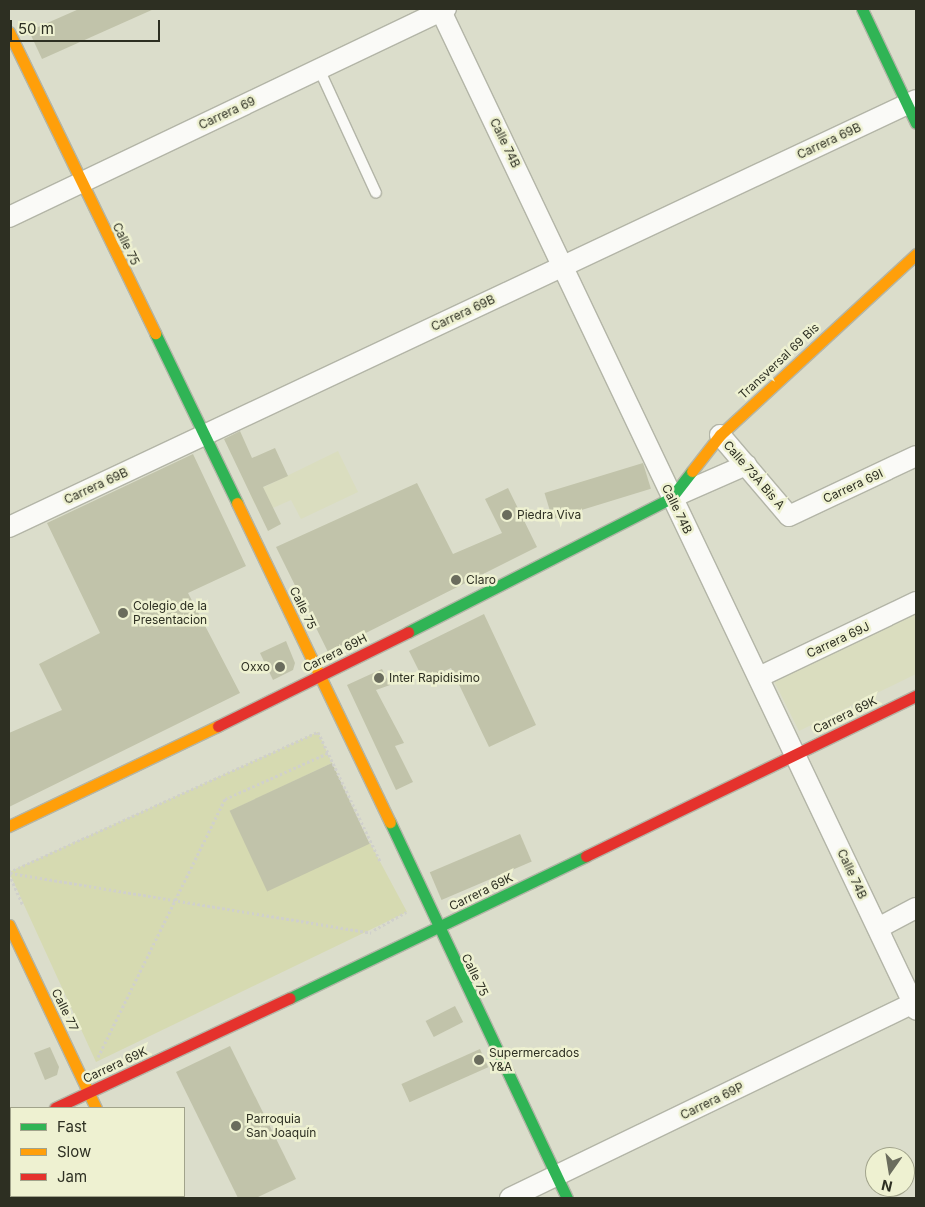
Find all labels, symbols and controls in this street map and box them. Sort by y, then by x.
scale bar [12,10,162,42]
text: 50 m [18,19,54,38]
street label: Carrera 69 [196,94,258,132]
street label: Calle 74B [487,116,523,170]
street label: Carrera 69B [795,120,863,162]
street label: Calle 75 [110,220,142,268]
street label: Carrera 69B [429,292,497,334]
street label: Transversal 69 Bis [736,320,822,402]
street label: Calle 73A Bis A [720,438,788,512]
street label: Carrera 69B [62,465,130,507]
street label: Carrera 69I [821,466,885,506]
street label: Calle 74B [659,482,695,536]
place label: Piedra Viva [517,508,581,522]
marker: Piedra Viva [501,509,513,521]
place label: Claro [466,573,496,587]
marker: Claro [450,574,462,586]
street label: Calle 75 [287,584,319,632]
place label: Colegio de la Presentacion [133,599,207,627]
marker: Colegio de la Presentacion [117,607,129,619]
street label: Carrera 69J [804,619,872,661]
street label: Carrera 69H [301,631,369,675]
place label: Oxxo [241,660,270,674]
marker: Oxxo [274,661,286,673]
place label: Inter Rapidisimo [389,671,480,685]
marker: Inter Rapidisimo [373,672,385,684]
street label: Carrera 69K [811,693,879,737]
street label: Calle 74B [834,847,870,901]
street label: Carrera 69K [447,870,515,914]
street label: Calle 75 [459,951,491,999]
street label: Calle 77 [49,986,81,1034]
street label: Carrera 69K [81,1044,149,1086]
place label: Supermercados Y&A [489,1046,579,1074]
marker: Supermercados Y&A [473,1054,485,1066]
street label: Carrera 69P [678,1079,746,1123]
legend [10,1107,185,1197]
place label: Parroquia San Joaquín [246,1112,316,1140]
text: Fast [57,1117,87,1136]
marker: Parroquia San Joaquín [230,1120,242,1132]
text: Slow [57,1142,91,1161]
north arrow [865,1147,915,1197]
text: Jam [57,1167,87,1186]
text: N [880,1177,894,1196]

